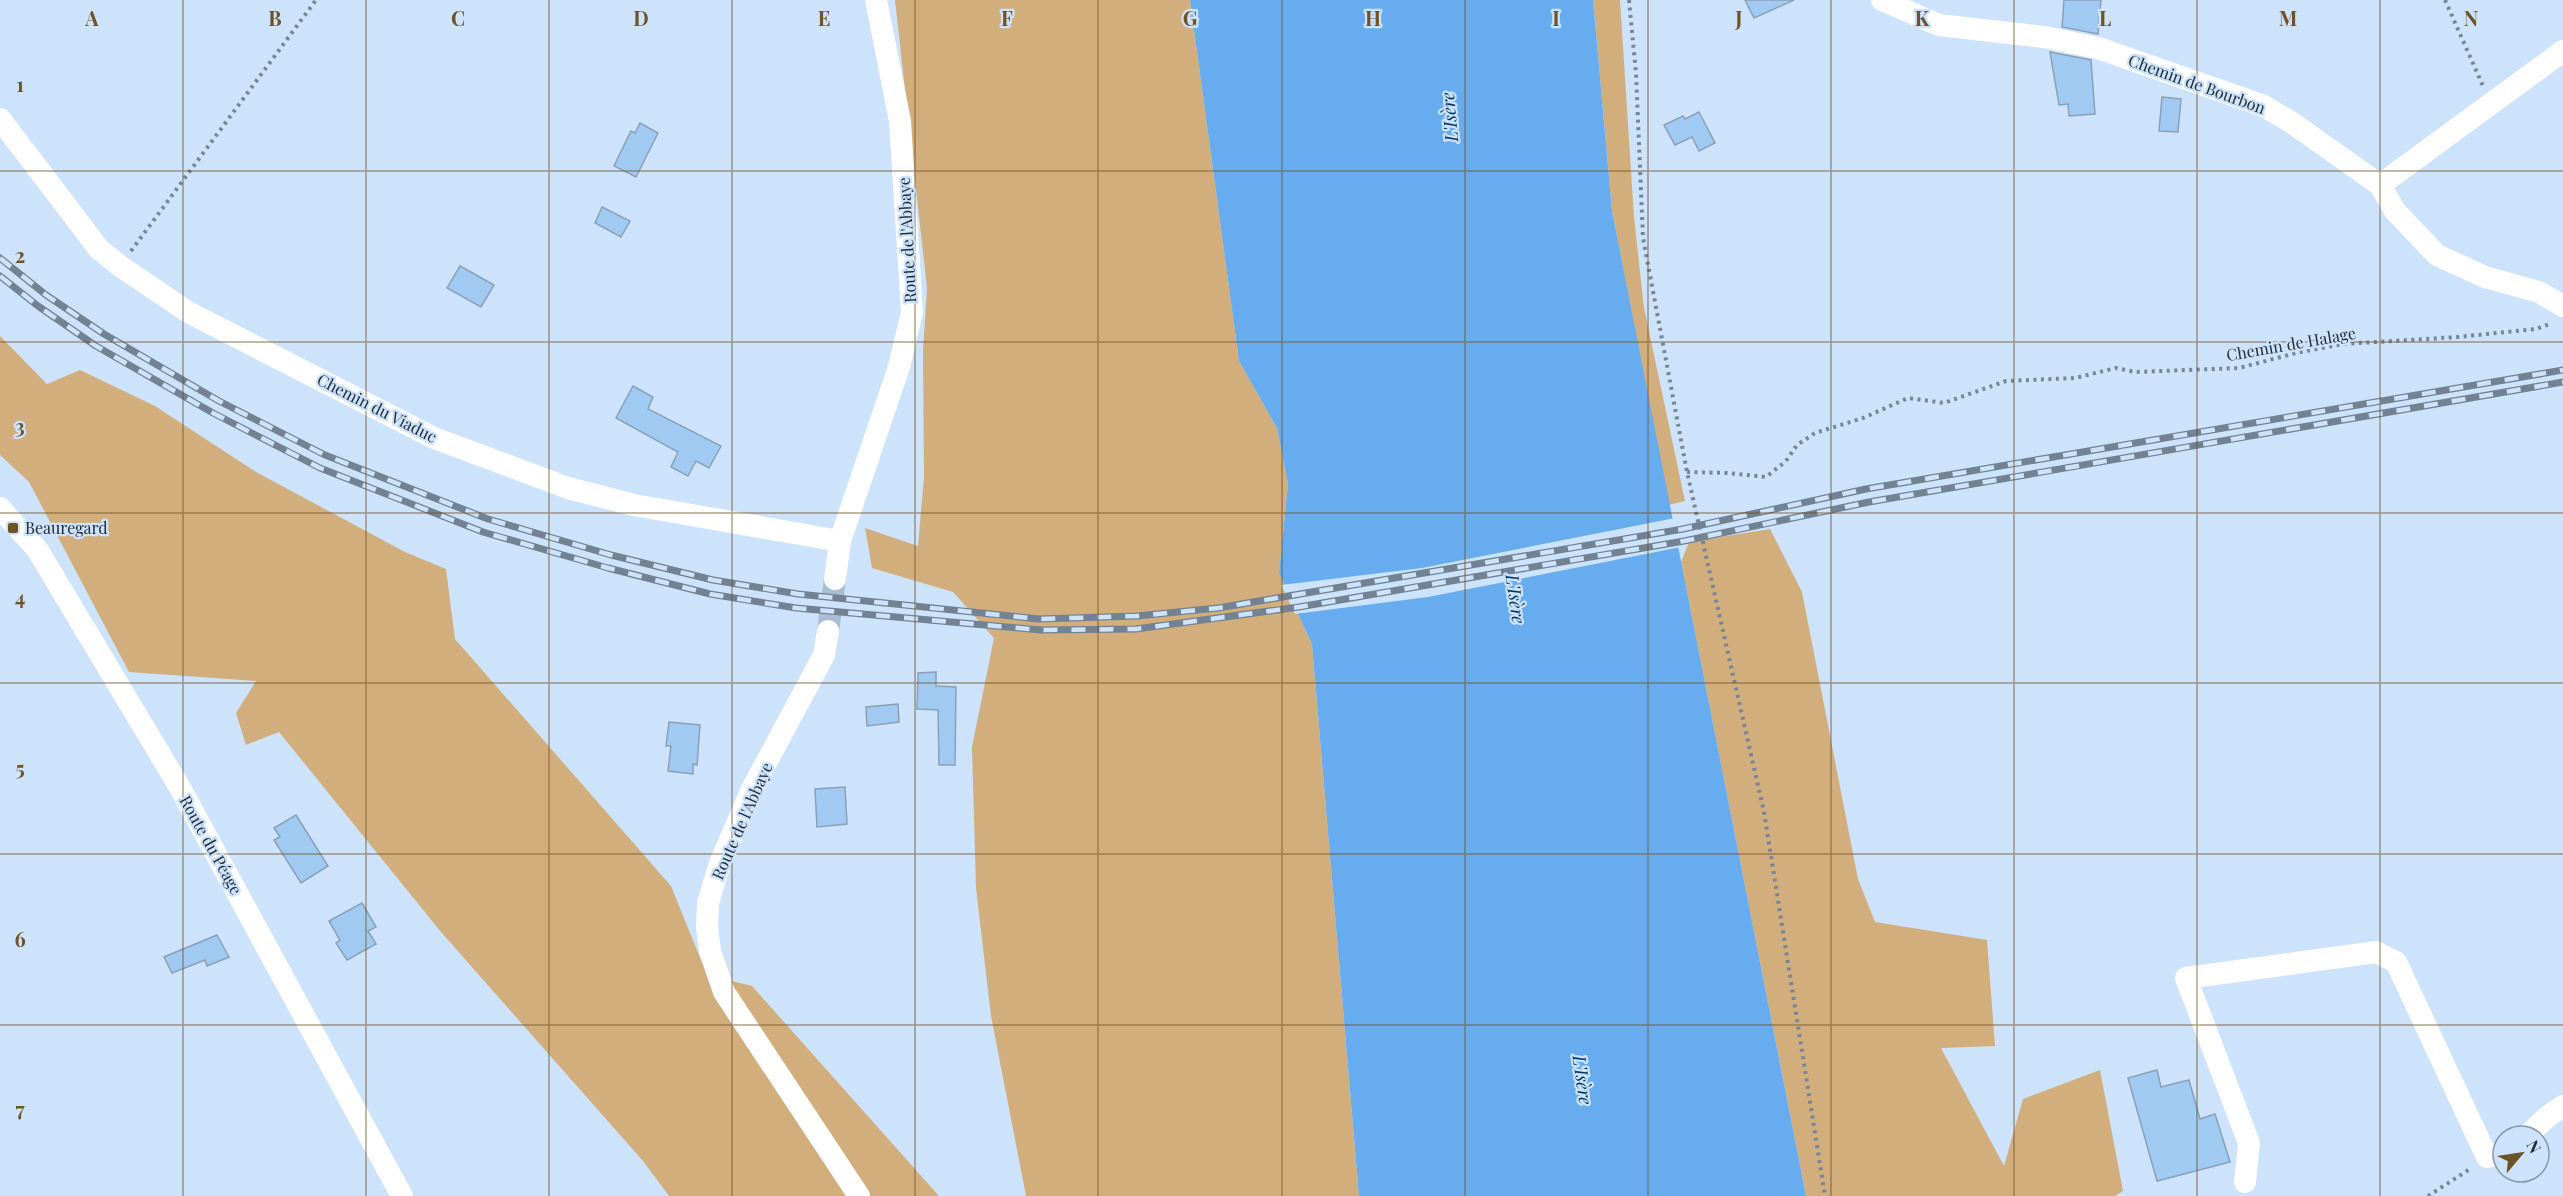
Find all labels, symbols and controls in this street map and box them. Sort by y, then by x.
text: A [84,4,99,31]
text: B [268,4,282,31]
text: C [451,4,465,31]
text: D [633,4,649,31]
text: E [818,4,830,31]
text: F [1001,4,1013,31]
text: G [1183,4,1198,31]
text: H [1365,4,1381,31]
text: I [1552,4,1560,31]
text: J [1734,4,1743,31]
text: K [1915,4,1930,31]
text: L [2099,4,2111,31]
text: M [2279,4,2297,31]
text: N [2464,4,2478,31]
street label: Chemin de Bourbon [2126,49,2269,118]
text: 1 [16,70,24,97]
water label: L'Isère [1435,91,1463,144]
street label: Route de l'Abbaye [893,177,920,303]
text: 2 [15,241,25,268]
street label: Chemin de Halage [2224,322,2357,365]
street label: Chemin du Viaduc [314,368,441,447]
text: 3 [15,412,25,439]
place label: Beauregard [25,517,108,538]
marker: Beauregard [6,521,20,535]
water label: L'Isère [1501,572,1531,625]
text: 4 [15,583,25,610]
text: 5 [15,754,25,781]
street label: Route de l'Abbaye [706,759,777,883]
street label: Route du Péage [175,791,247,898]
text: 6 [14,925,26,952]
water label: L'Isère [1568,1053,1598,1106]
text: 7 [15,1095,25,1122]
north arrow [2491,1124,2551,1184]
text: N [2523,1136,2547,1157]

